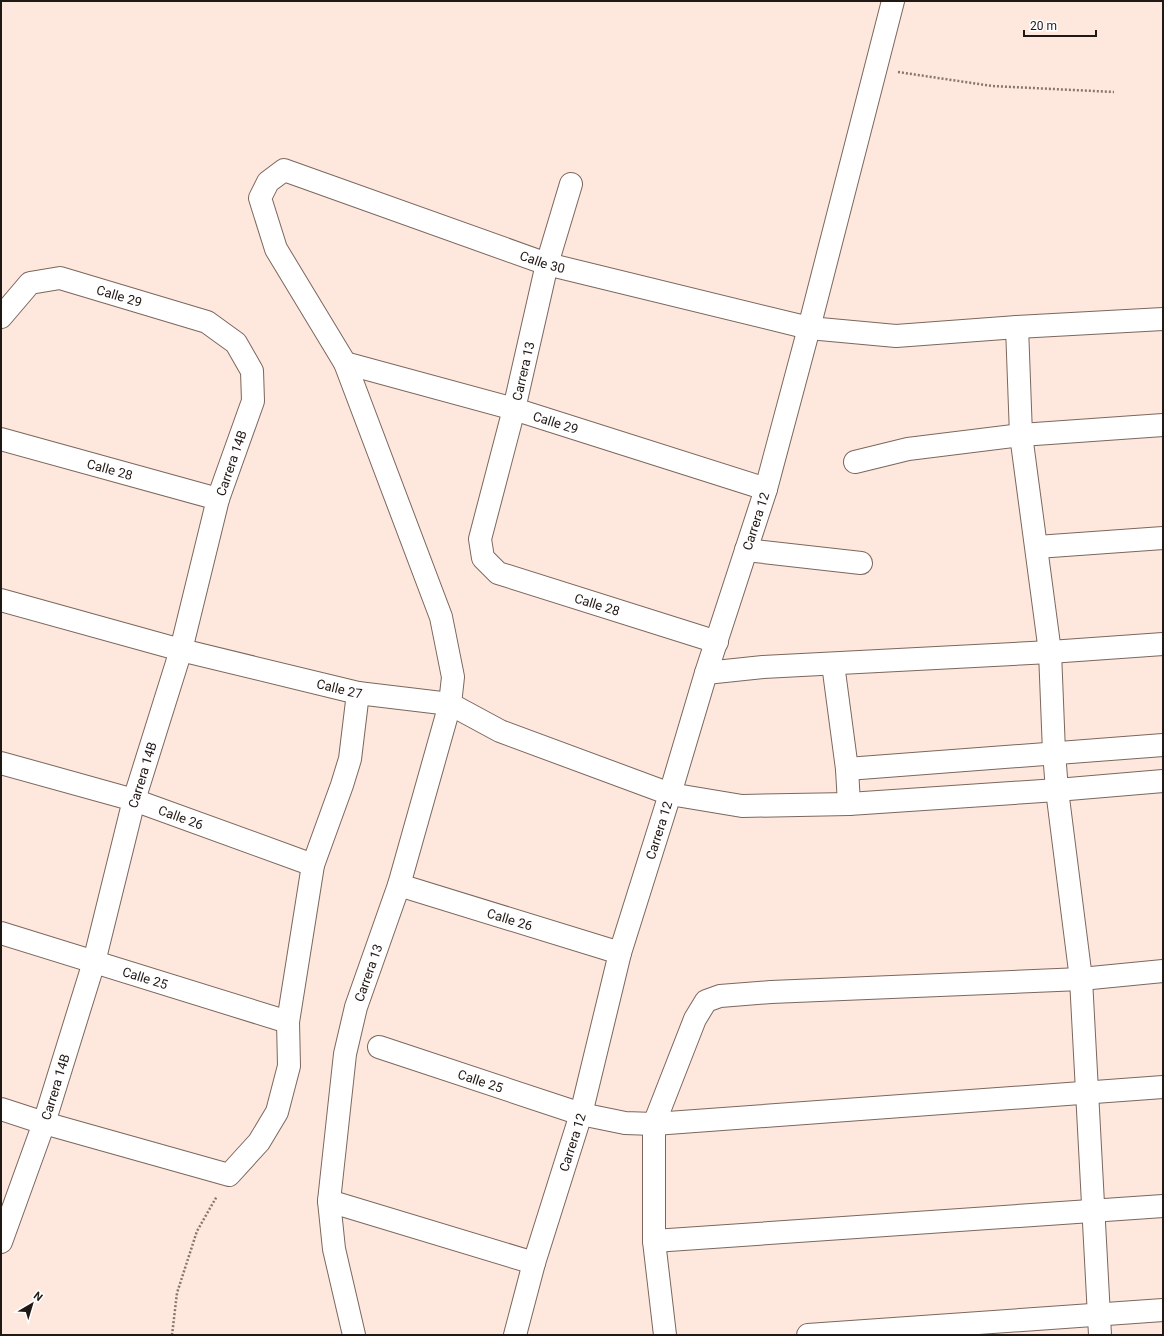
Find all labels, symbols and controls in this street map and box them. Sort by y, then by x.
scale bar [1024,12,1096,38]
text: 20 m [1030,19,1057,33]
street label: Calle 30 [518,248,567,276]
street label: Calle 29 [95,282,144,310]
street label: Carrera 13 [509,340,538,402]
street label: Calle 29 [531,409,580,437]
street label: Carrera 14B [213,428,250,498]
street label: Calle 28 [85,456,134,483]
street label: Carrera 12 [740,490,772,552]
street label: Calle 28 [572,591,621,619]
street label: Calle 27 [315,676,363,701]
street label: Carrera 14B [125,740,160,810]
street label: Carrera 12 [643,799,675,861]
street label: Calle 26 [156,803,205,833]
street label: Calle 26 [485,906,534,934]
street label: Carrera 13 [351,942,386,1004]
street label: Calle 25 [121,964,170,992]
street label: Carrera 14B [38,1052,73,1122]
street label: Calle 25 [456,1067,505,1096]
street label: Carrera 12 [556,1111,589,1173]
north arrow [12,1284,52,1324]
text: N [31,1289,45,1304]

